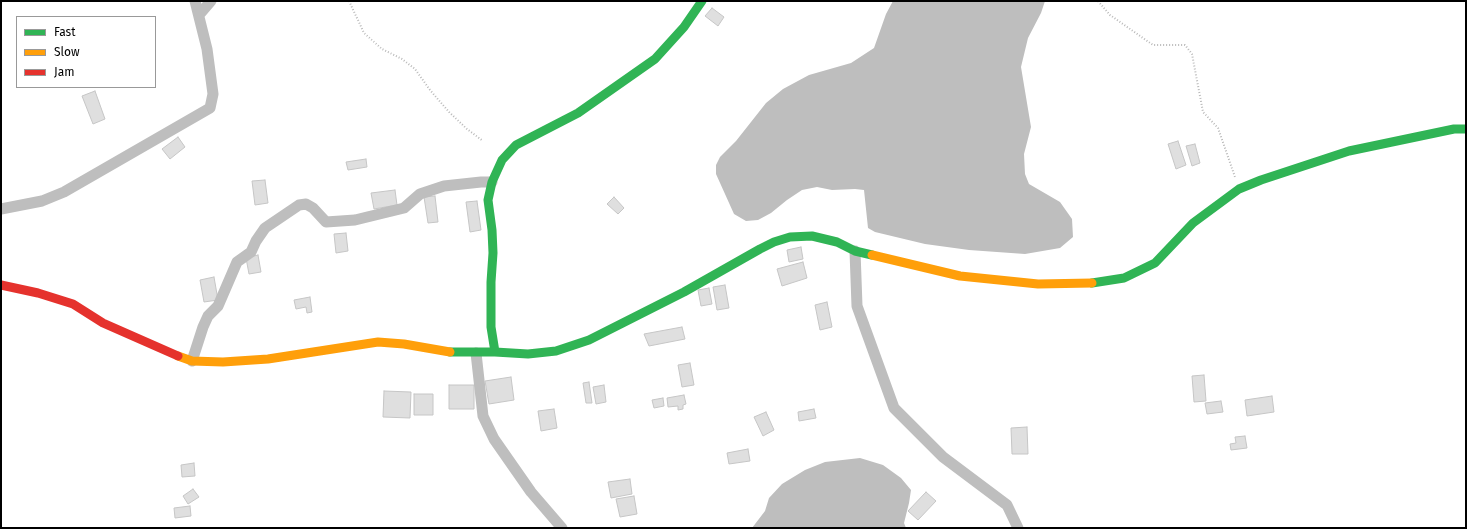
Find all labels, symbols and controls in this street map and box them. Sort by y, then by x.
legend [16,16,156,88]
text: Fast [54,25,76,39]
text: Slow [54,45,80,59]
text: Jam [54,65,74,79]

